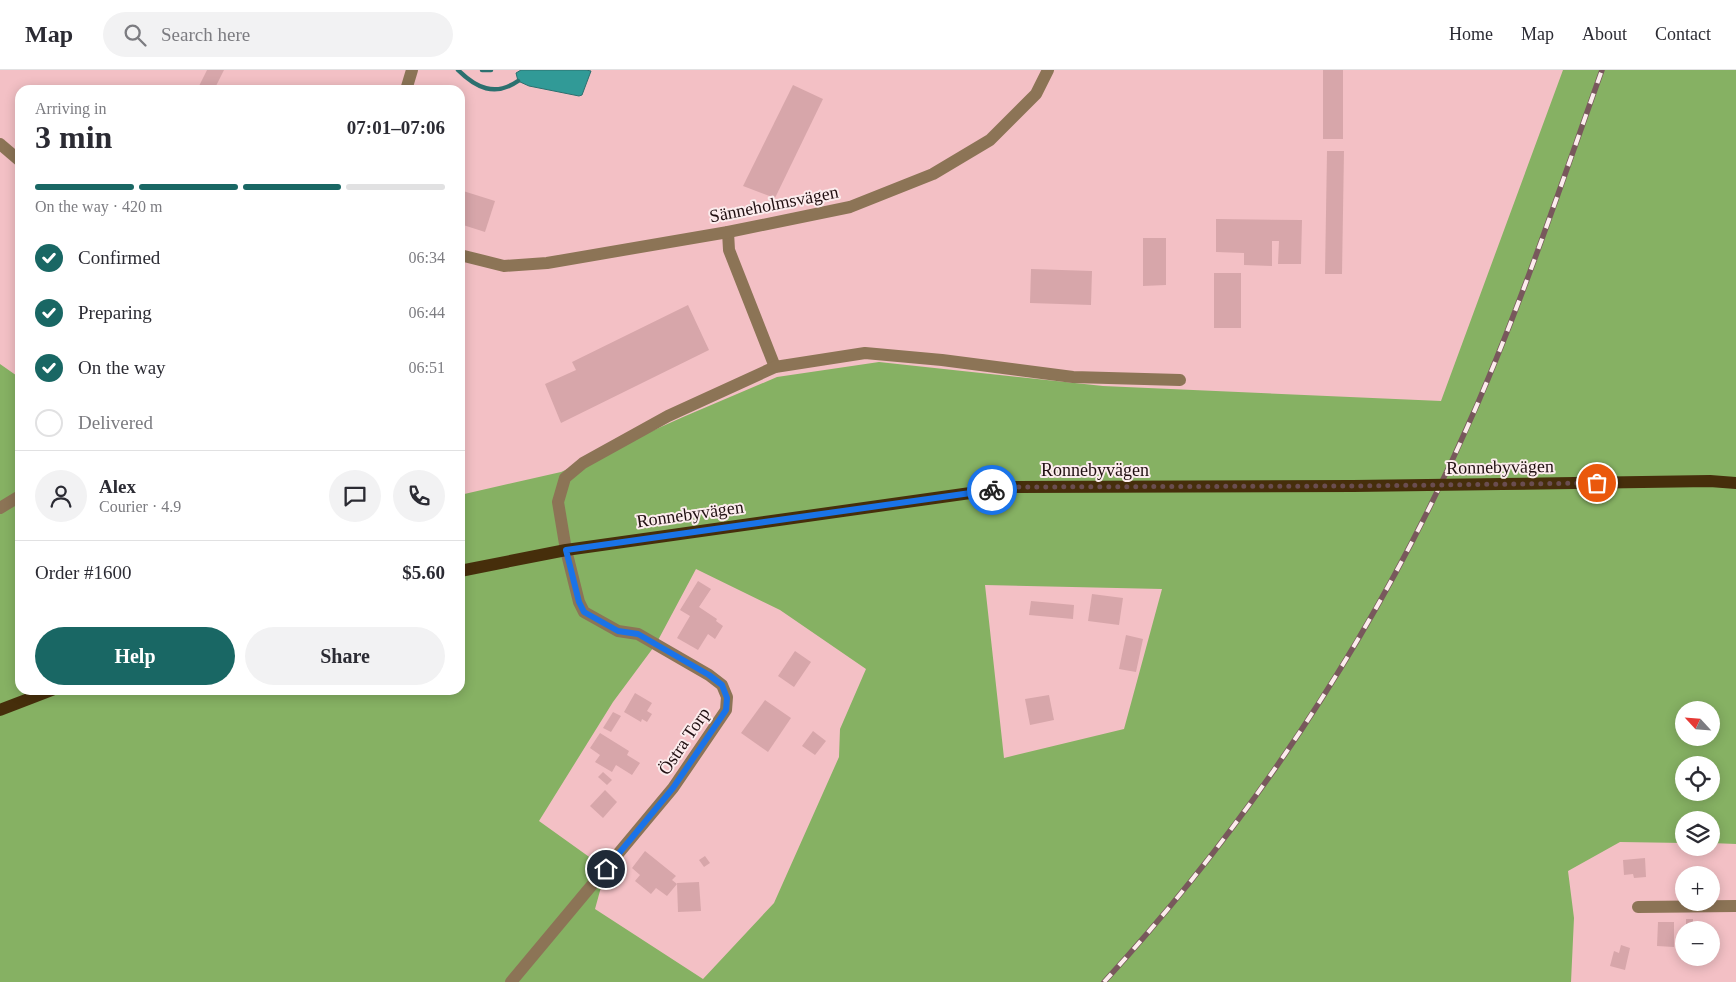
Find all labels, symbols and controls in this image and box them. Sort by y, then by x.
search box [103,12,453,57]
text: Map [25,21,73,47]
icon: search [121,21,149,49]
text: Search here [161,24,250,45]
text: Home [1449,24,1493,44]
text: Map [1521,24,1554,44]
text: About [1582,24,1627,44]
text: Contact [1655,24,1711,44]
text: Arriving in [35,100,107,117]
text: 07:01–07:06 [347,117,445,138]
text: 3 min [35,119,112,155]
street label: Sänneholmsvägen [708,182,840,226]
text: On the way · 420 m [35,198,163,215]
icon: check [35,244,63,272]
text: Confirmed [78,247,160,268]
text: 06:34 [409,249,445,266]
icon: check [35,299,63,327]
text: Preparing [78,302,152,323]
text: 06:44 [409,304,445,321]
icon: check [35,354,63,382]
text: On the way [78,357,166,378]
text: 06:51 [409,359,445,376]
text: Delivered [78,412,153,433]
street label: Ronnebyvägen [1446,456,1554,478]
street label: Ronnebyvägen [1041,460,1149,480]
pin [1576,462,1618,504]
courier [967,465,1017,515]
icon: bag [1583,469,1611,497]
button: person [35,470,87,522]
button: chat [329,470,381,522]
button: phone [393,470,445,522]
text: Alex [99,476,136,497]
icon: bike [978,476,1006,504]
street label: Ronnebyvägen [635,497,745,531]
text: Courier · 4.9 [99,498,181,515]
text: Order #1600 [35,562,132,583]
text: $5.60 [402,562,445,583]
button: Help [35,627,235,685]
button: Share [245,627,445,685]
north arrow [1675,701,1720,746]
map controls [1675,701,1720,966]
street label: Östra Torp [654,704,714,778]
button: locate [1675,756,1720,801]
button: layers [1675,811,1720,856]
pin [585,848,627,890]
icon: home [592,855,620,883]
button: + [1675,866,1720,911]
button: − [1675,921,1720,966]

